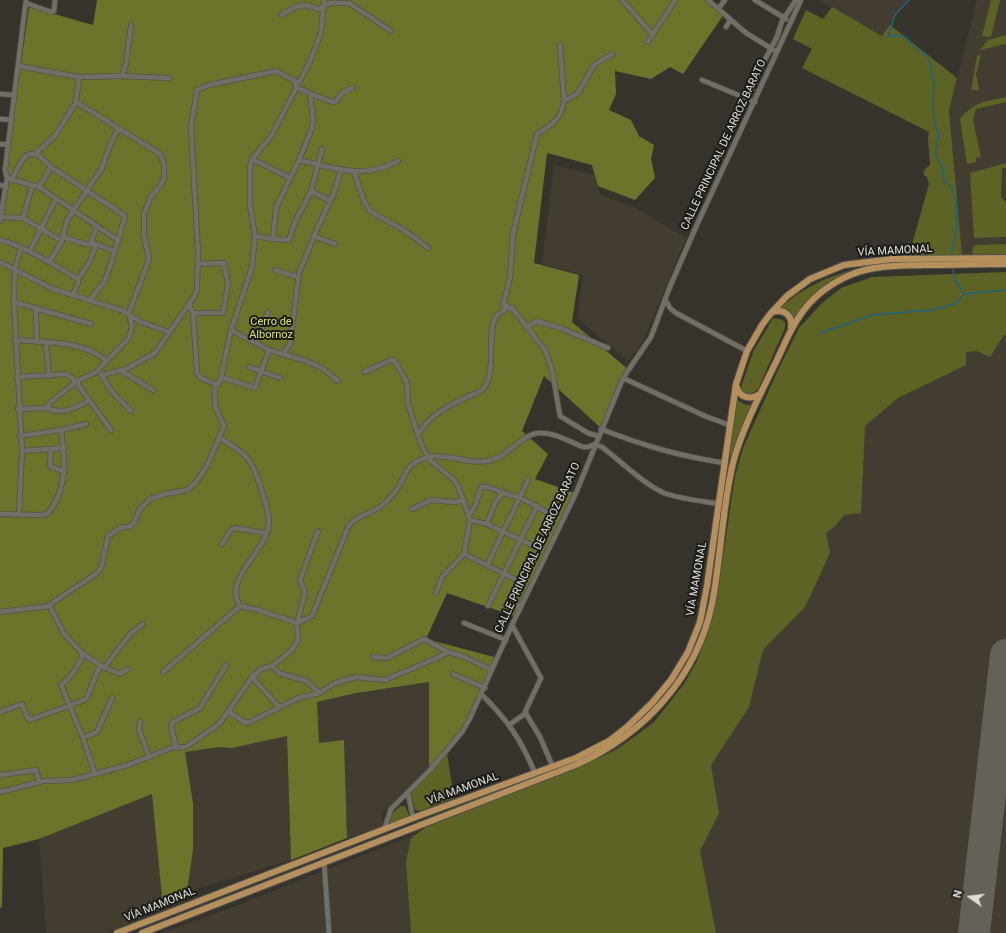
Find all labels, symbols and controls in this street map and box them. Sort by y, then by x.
street label: CALLE PRINCIPAL DE ARROZ BARATO [679,58,769,232]
street label: VÍA MAMONAL [857,242,933,260]
park label: Cerro de Albornoz [249,315,293,341]
street label: CALLE PRINCIPAL DE ARROZ BARATO [493,461,583,635]
street label: VÍA MAMONAL [684,541,710,617]
street label: VÍA MAMONAL [425,770,501,808]
north arrow [950,877,990,917]
street label: VÍA MAMONAL [123,885,197,925]
text: N [951,889,965,899]

